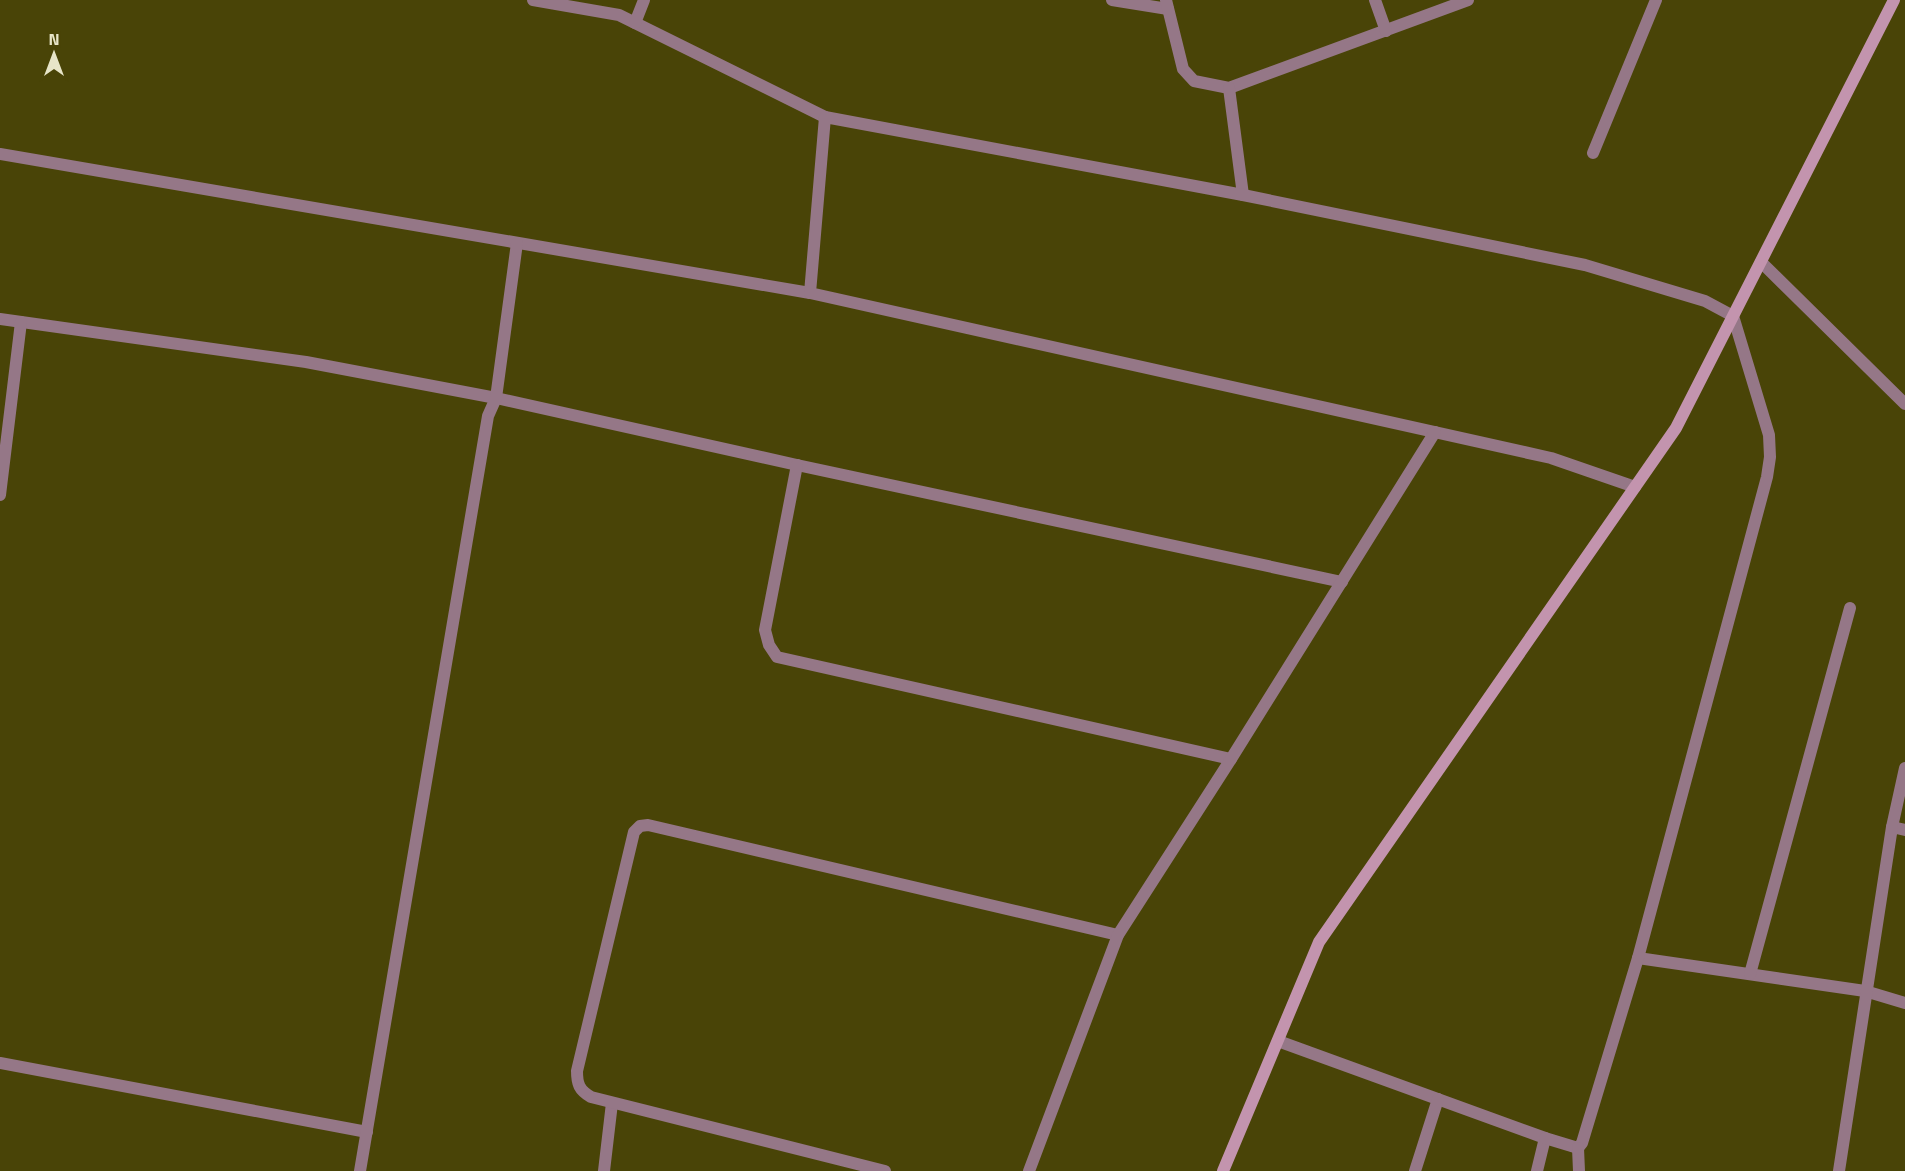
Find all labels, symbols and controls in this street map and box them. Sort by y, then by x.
north arrow [24,24,84,84]
text: N [48,27,60,51]

